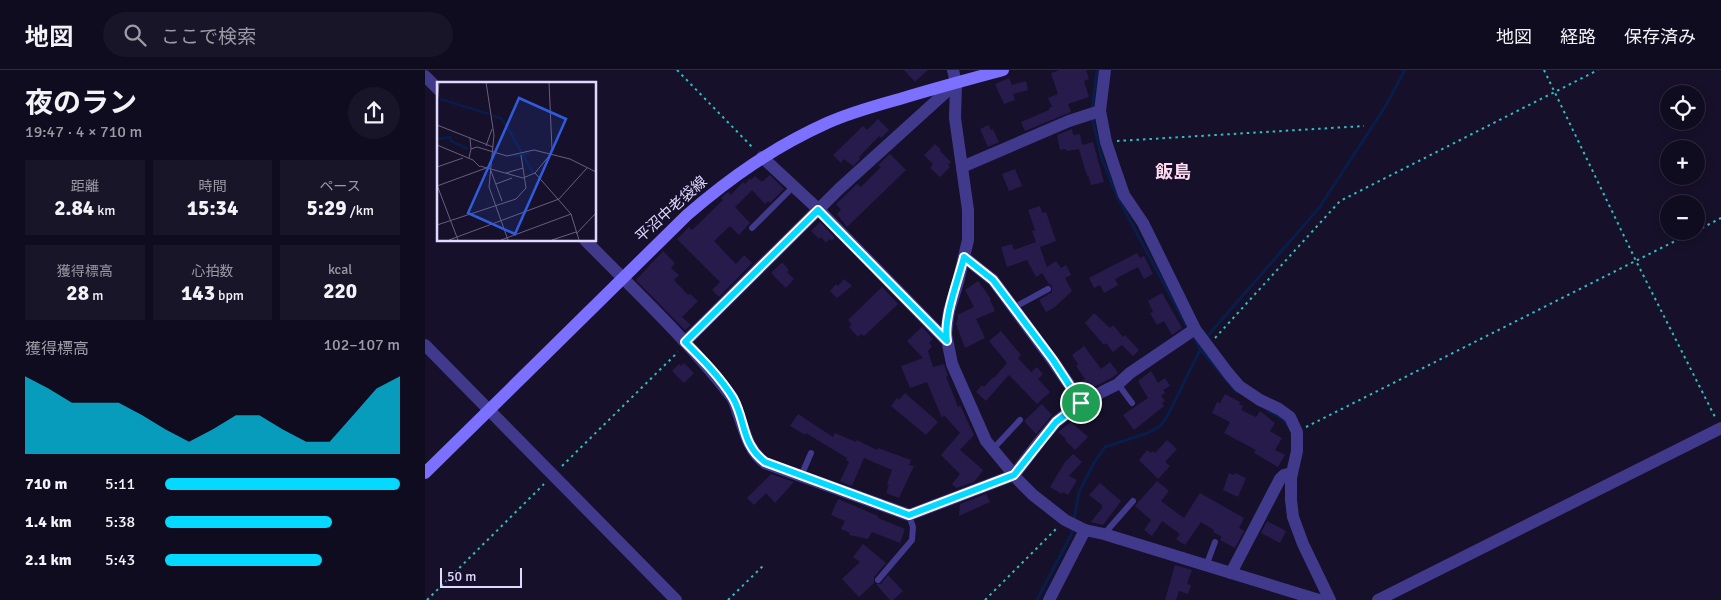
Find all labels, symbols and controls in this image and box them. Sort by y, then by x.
search box [103,12,453,57]
icon: search [121,21,149,49]
text: 地図 [25,22,73,52]
text: ここで検索 [161,25,256,49]
text: 地図 [1496,26,1532,48]
text: 経路 [1560,26,1596,48]
text: 保存済み [1624,26,1696,48]
inset map [437,82,596,241]
map controls [1660,85,1705,240]
button: locate [1660,85,1705,130]
text: 夜のラン [25,86,137,120]
button: share [348,87,400,139]
text: 19:47 · 4 × 710 m [25,122,142,142]
button: + [1660,140,1705,185]
district label: 飯島 [1155,161,1191,183]
street label: 平沼中老袋線 [632,172,710,246]
text: 距離 [71,178,99,195]
text: 時間 [198,178,226,195]
text: ペース [320,178,361,195]
text: 2.84 [54,195,94,221]
text: 15:34 [187,195,238,221]
text: 5:29 [306,195,347,221]
button: − [1660,195,1705,240]
text: km [94,202,115,219]
text: /km [347,202,374,219]
text: kcal [328,261,352,278]
text: 獲得標高 [57,263,113,280]
text: 心拍数 [191,263,233,280]
text: 220 [323,278,357,304]
text: 28 [66,280,89,306]
text: 143 [181,280,215,306]
text: m [89,287,103,304]
text: bpm [215,287,244,304]
text: 102–107 m [323,335,400,355]
text: 獲得標高 [25,339,89,359]
pin [1060,382,1102,424]
icon: arrive [1067,389,1095,417]
text: 710 m [25,474,67,494]
text: 5:11 [105,474,135,494]
text: 1.4 km [25,512,72,532]
text: 5:38 [105,512,135,532]
text: 2.1 km [25,550,72,570]
text: 5:43 [105,550,135,570]
scale bar [440,565,523,588]
text: 50 m [447,568,476,585]

